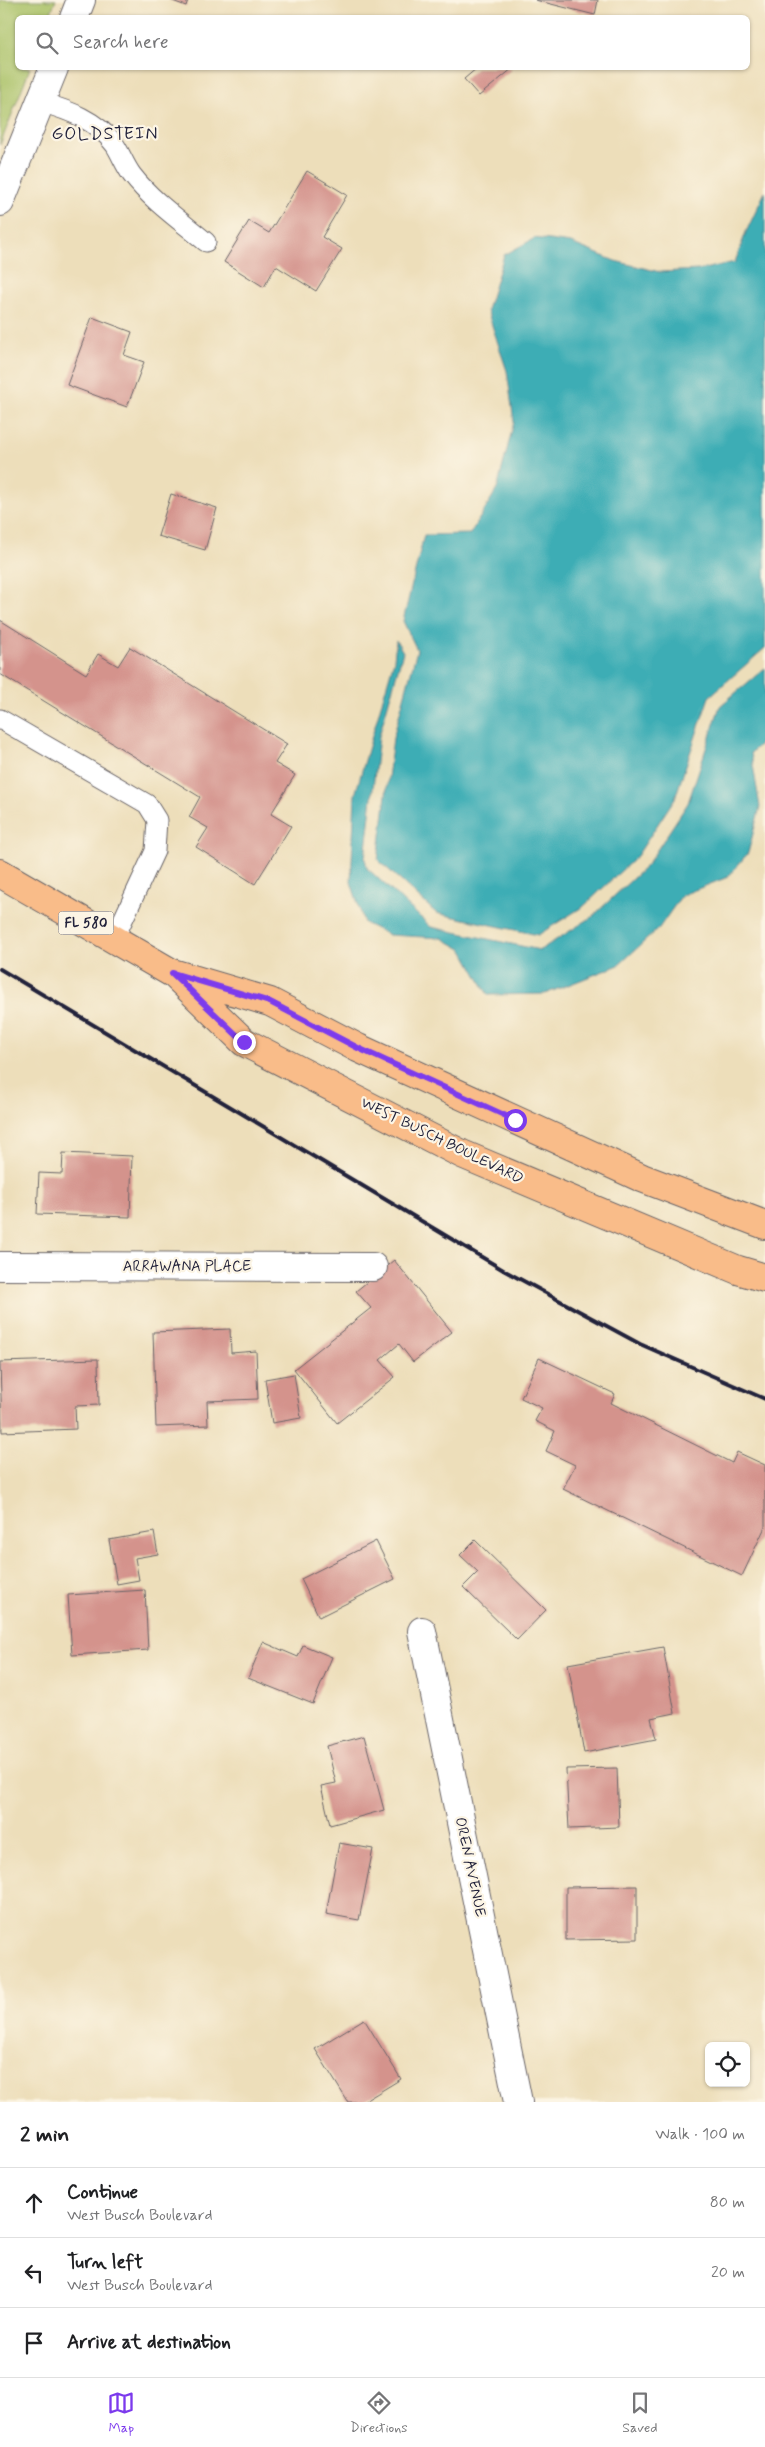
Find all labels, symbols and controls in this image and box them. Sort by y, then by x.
search box [15,15,750,70]
icon: search [33,29,61,57]
text: Search here [73,30,169,55]
district label: GOLDSTEIN [51,122,159,146]
road number: FL 580 [58,911,114,934]
route end [233,1031,256,1054]
street label: WEST BUSCH BOULEVARD [357,1093,527,1189]
route start [504,1109,527,1132]
street label: ARRAWANA PLACE [123,1257,252,1277]
street label: OREN AVENUE [450,1815,490,1919]
map controls [705,2042,750,2087]
button: locate [705,2042,750,2087]
text: 2 min [20,2121,69,2149]
text: Walk · 100 m [655,2124,745,2145]
text: Continue [67,2180,138,2205]
icon: ahead [20,2189,48,2217]
text: 80 m [710,2192,745,2213]
text: West Busch Boulevard [67,2205,212,2226]
text: Turn left [67,2250,143,2275]
icon: left [20,2259,48,2287]
text: 20 m [711,2262,745,2283]
text: West Busch Boulevard [67,2275,212,2296]
icon: arrive [20,2329,48,2357]
text: Arrive at destination [67,2330,231,2355]
tab: Map [107,2389,135,2437]
tab: Directions [350,2389,408,2437]
tab: Saved [622,2389,658,2437]

